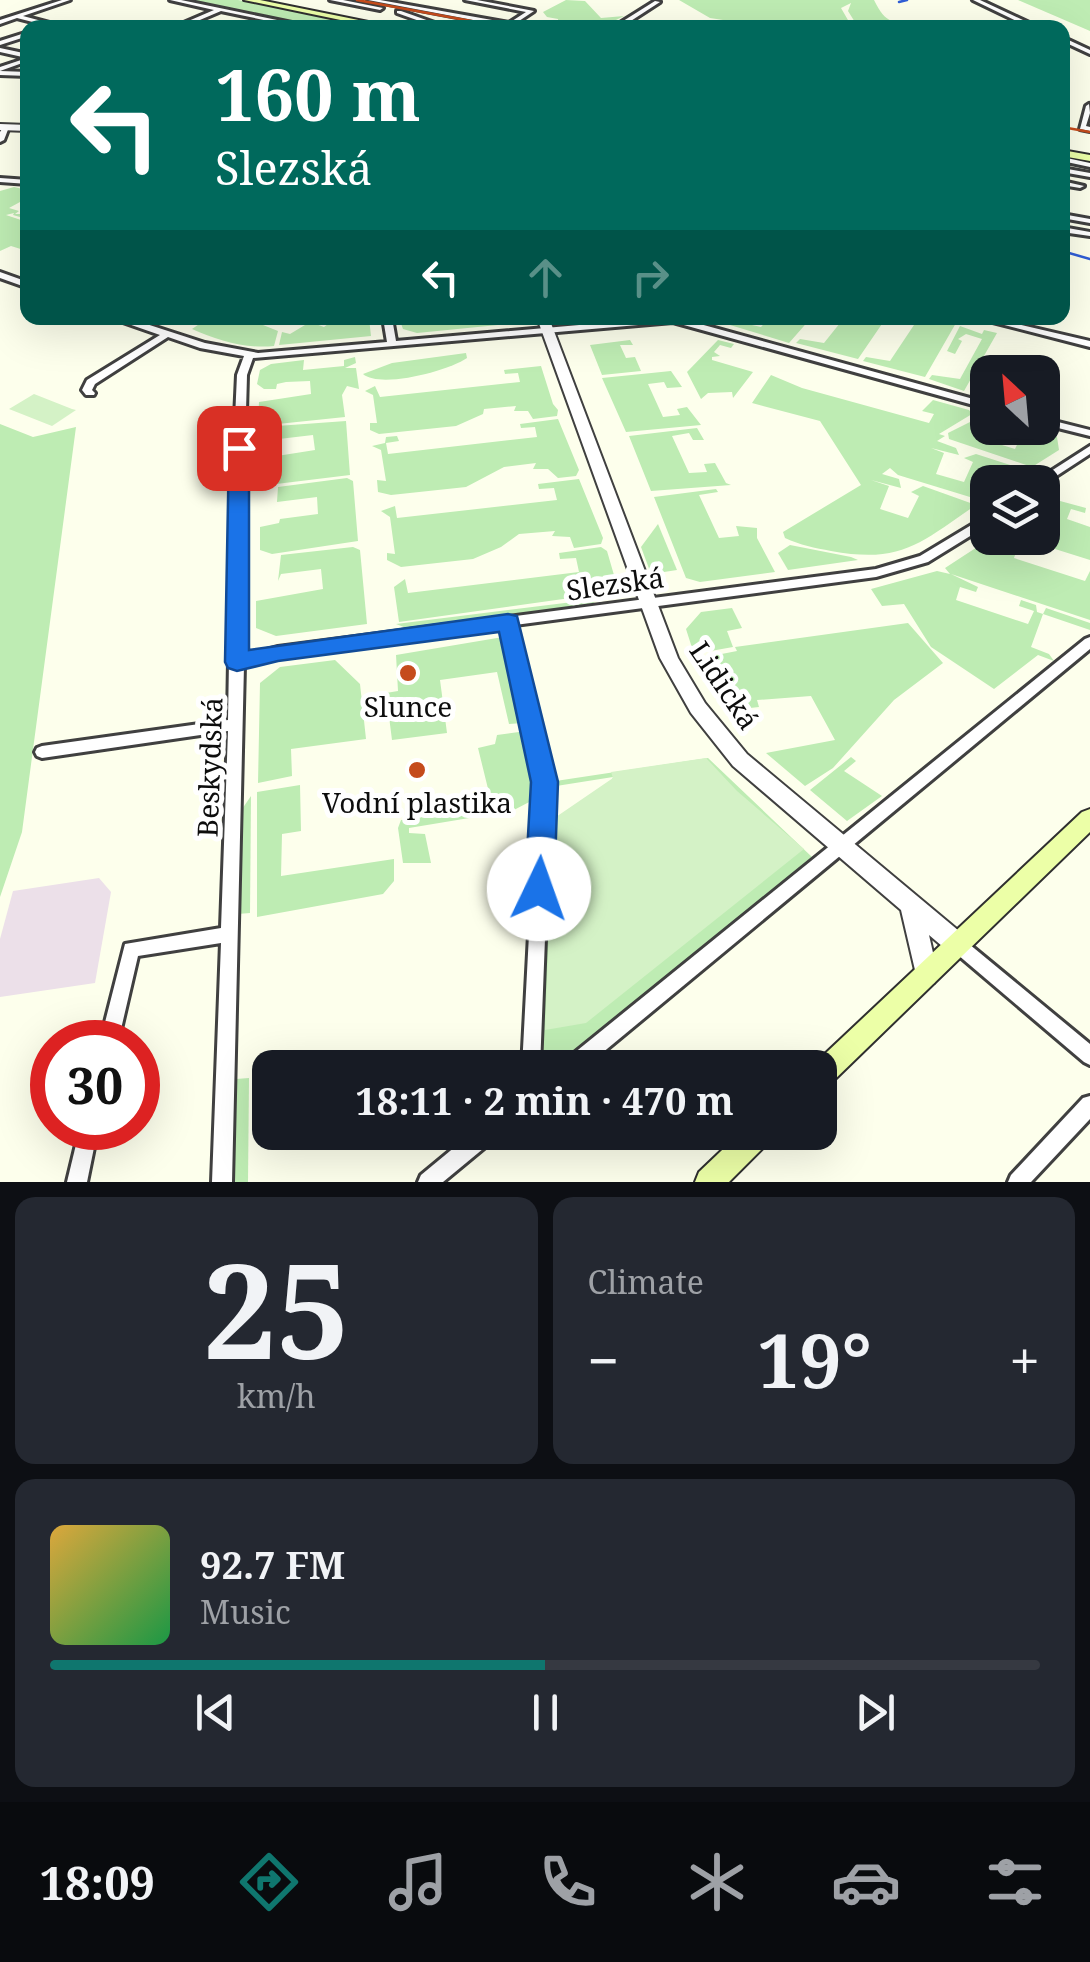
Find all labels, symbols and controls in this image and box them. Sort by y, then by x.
text: 160 m [215,46,421,142]
icon: left [50,60,180,190]
text: Slezská [215,137,372,198]
icon: left [413,250,468,305]
icon: ahead [518,250,573,305]
icon: right [623,250,678,305]
north arrow [970,355,1060,445]
map controls [970,355,1060,555]
pin [197,406,282,491]
icon: arrive [212,421,267,476]
button: layers [970,465,1060,555]
street label: Slezská [564,557,666,609]
street label: Lidická [682,634,768,736]
marker: Slunce [397,662,419,684]
place label: Slunce [364,687,452,725]
street label: Beskydská [188,696,230,838]
marker: Vodní plastika [406,759,428,781]
place label: Vodní plastika [322,783,512,821]
position arrow [487,837,591,941]
speed limit sign: 30 [30,1020,160,1150]
text: 18:11 · 2 min · 470 m [355,1074,734,1126]
text: 25 [203,1220,350,1397]
text: Climate [588,1260,704,1303]
text: 19° [757,1308,872,1410]
text: − [588,1322,619,1397]
text: + [1009,1322,1040,1397]
text: km/h [237,1374,316,1417]
text: 92.7 FM [200,1538,345,1590]
text: Music [200,1590,291,1633]
icon: previous [188,1685,243,1740]
icon: pause [518,1685,573,1740]
icon: next [848,1685,903,1740]
icon: directions [234,1847,304,1917]
icon: music [383,1847,453,1917]
icon: phone [533,1847,603,1917]
icon: climate [682,1847,752,1917]
icon: car [831,1847,901,1917]
icon: filters [980,1847,1050,1917]
text: 18:09 [40,1852,155,1913]

